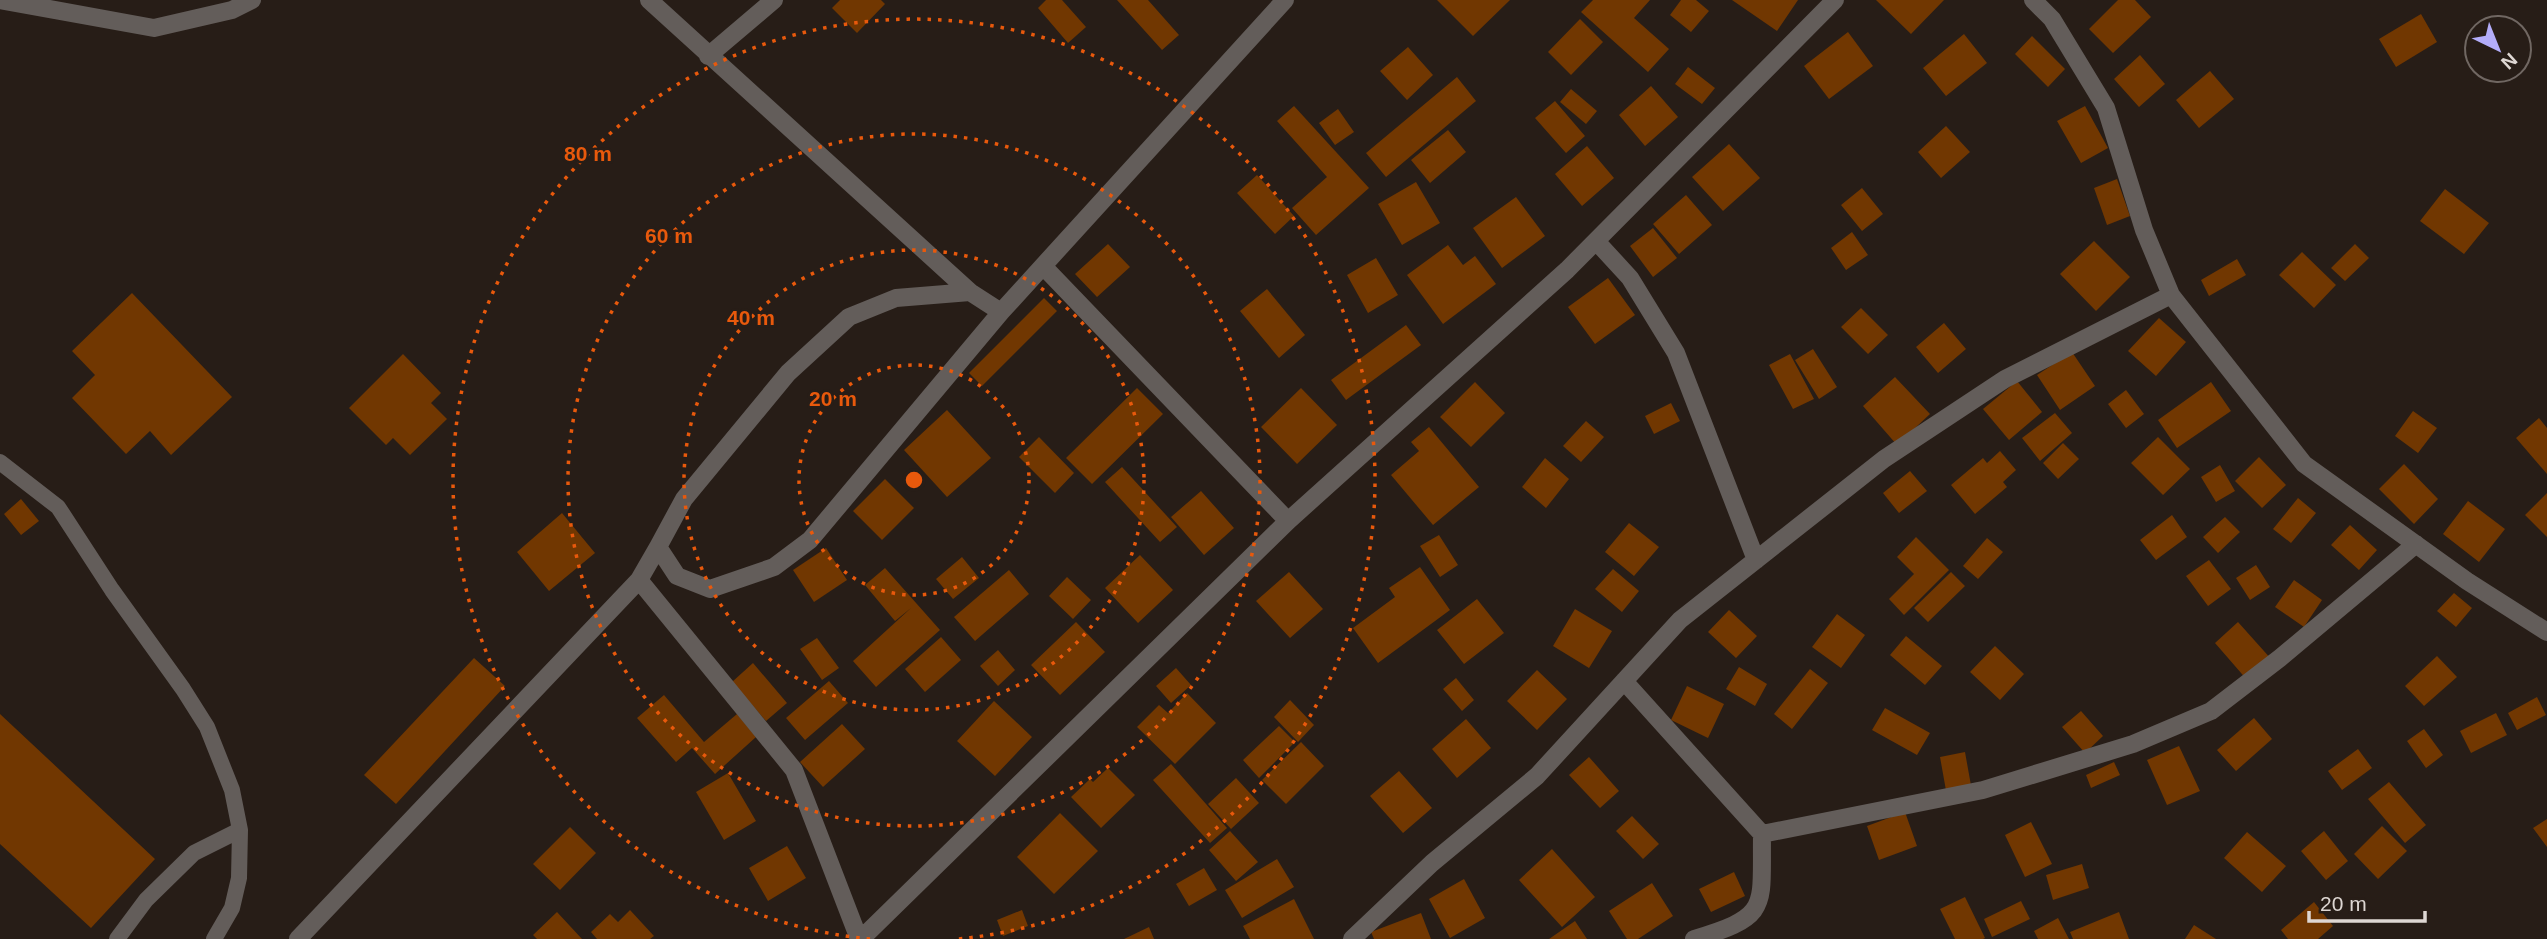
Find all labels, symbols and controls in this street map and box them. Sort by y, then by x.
north arrow [2463,14,2533,84]
text: N [2497,49,2521,73]
text: 80 m [564,142,612,165]
text: 60 m [645,224,693,247]
text: 40 m [727,306,775,329]
text: 20 m [809,387,857,410]
centre of rings [902,468,926,492]
scale bar [2309,880,2424,924]
text: 20 m [2320,892,2367,915]

